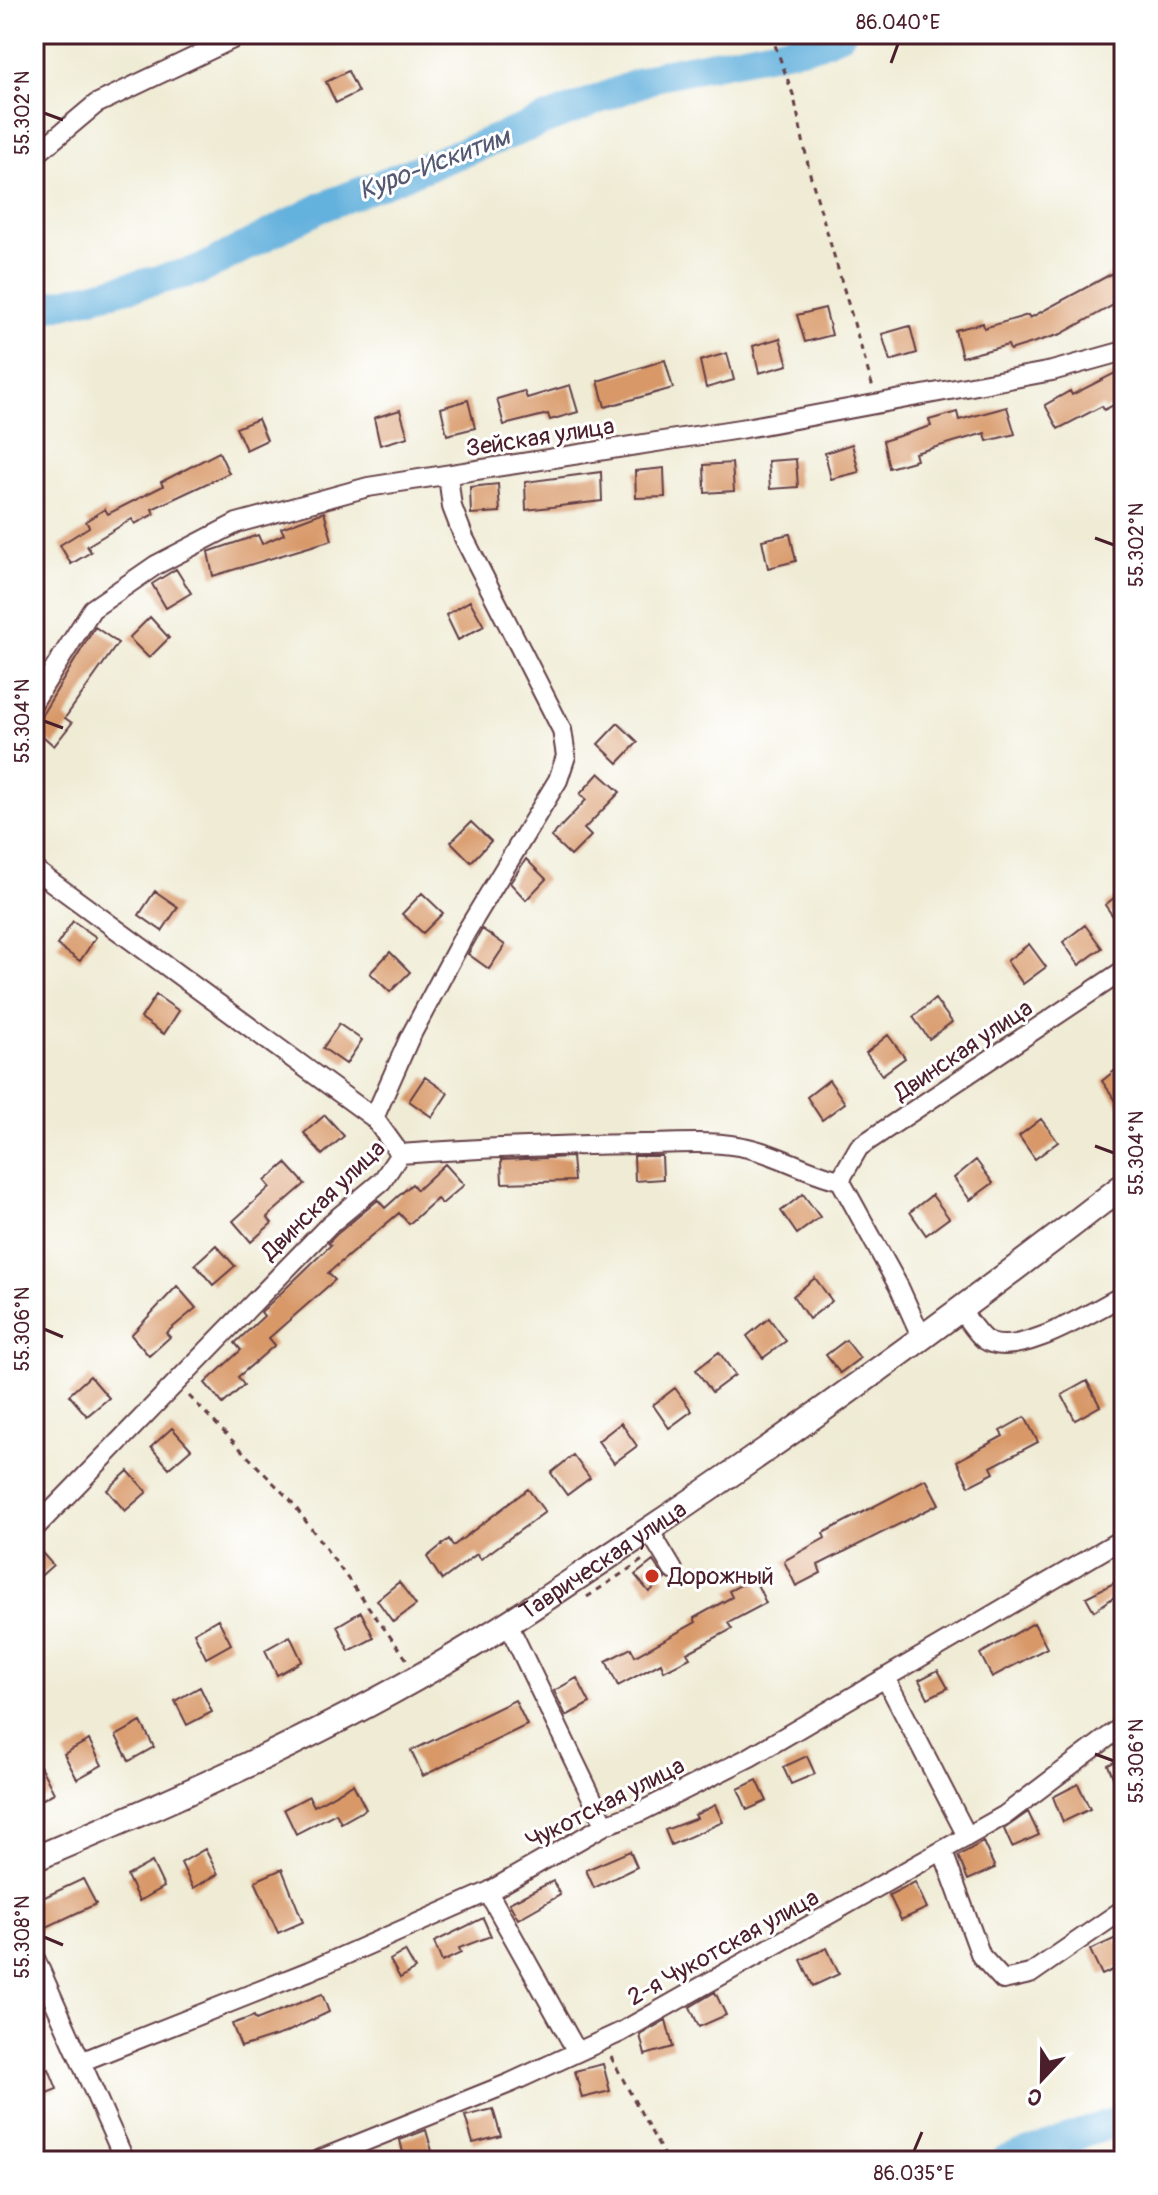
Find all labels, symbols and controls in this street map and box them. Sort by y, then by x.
text: 86.040°E [856,10,940,35]
text: 55.302°N [10,71,35,155]
water label: Куро-Искитим [354,120,516,207]
street label: Зейская улица [464,411,616,464]
text: 55.302°N [1124,503,1149,587]
text: 55.304°N [10,679,35,763]
street label: Двинская улица [888,993,1038,1108]
text: 55.304°N [1124,1111,1149,1195]
street label: Двинская улица [255,1134,391,1267]
text: 55.306°N [10,1287,35,1371]
street label: Таврическая улица [514,1495,692,1627]
place label: Дорожный [667,1562,774,1591]
marker: Дорожный [643,1567,661,1585]
text: 55.306°N [1124,1719,1149,1803]
street label: Чукотская улица [521,1751,689,1856]
street label: 2-я Чукотская улица [623,1883,824,2012]
text: 55.308°N [10,1895,35,1979]
north arrow [1002,2039,1082,2119]
text: С [1023,2081,1046,2112]
text: 86.035°E [874,2161,954,2186]

